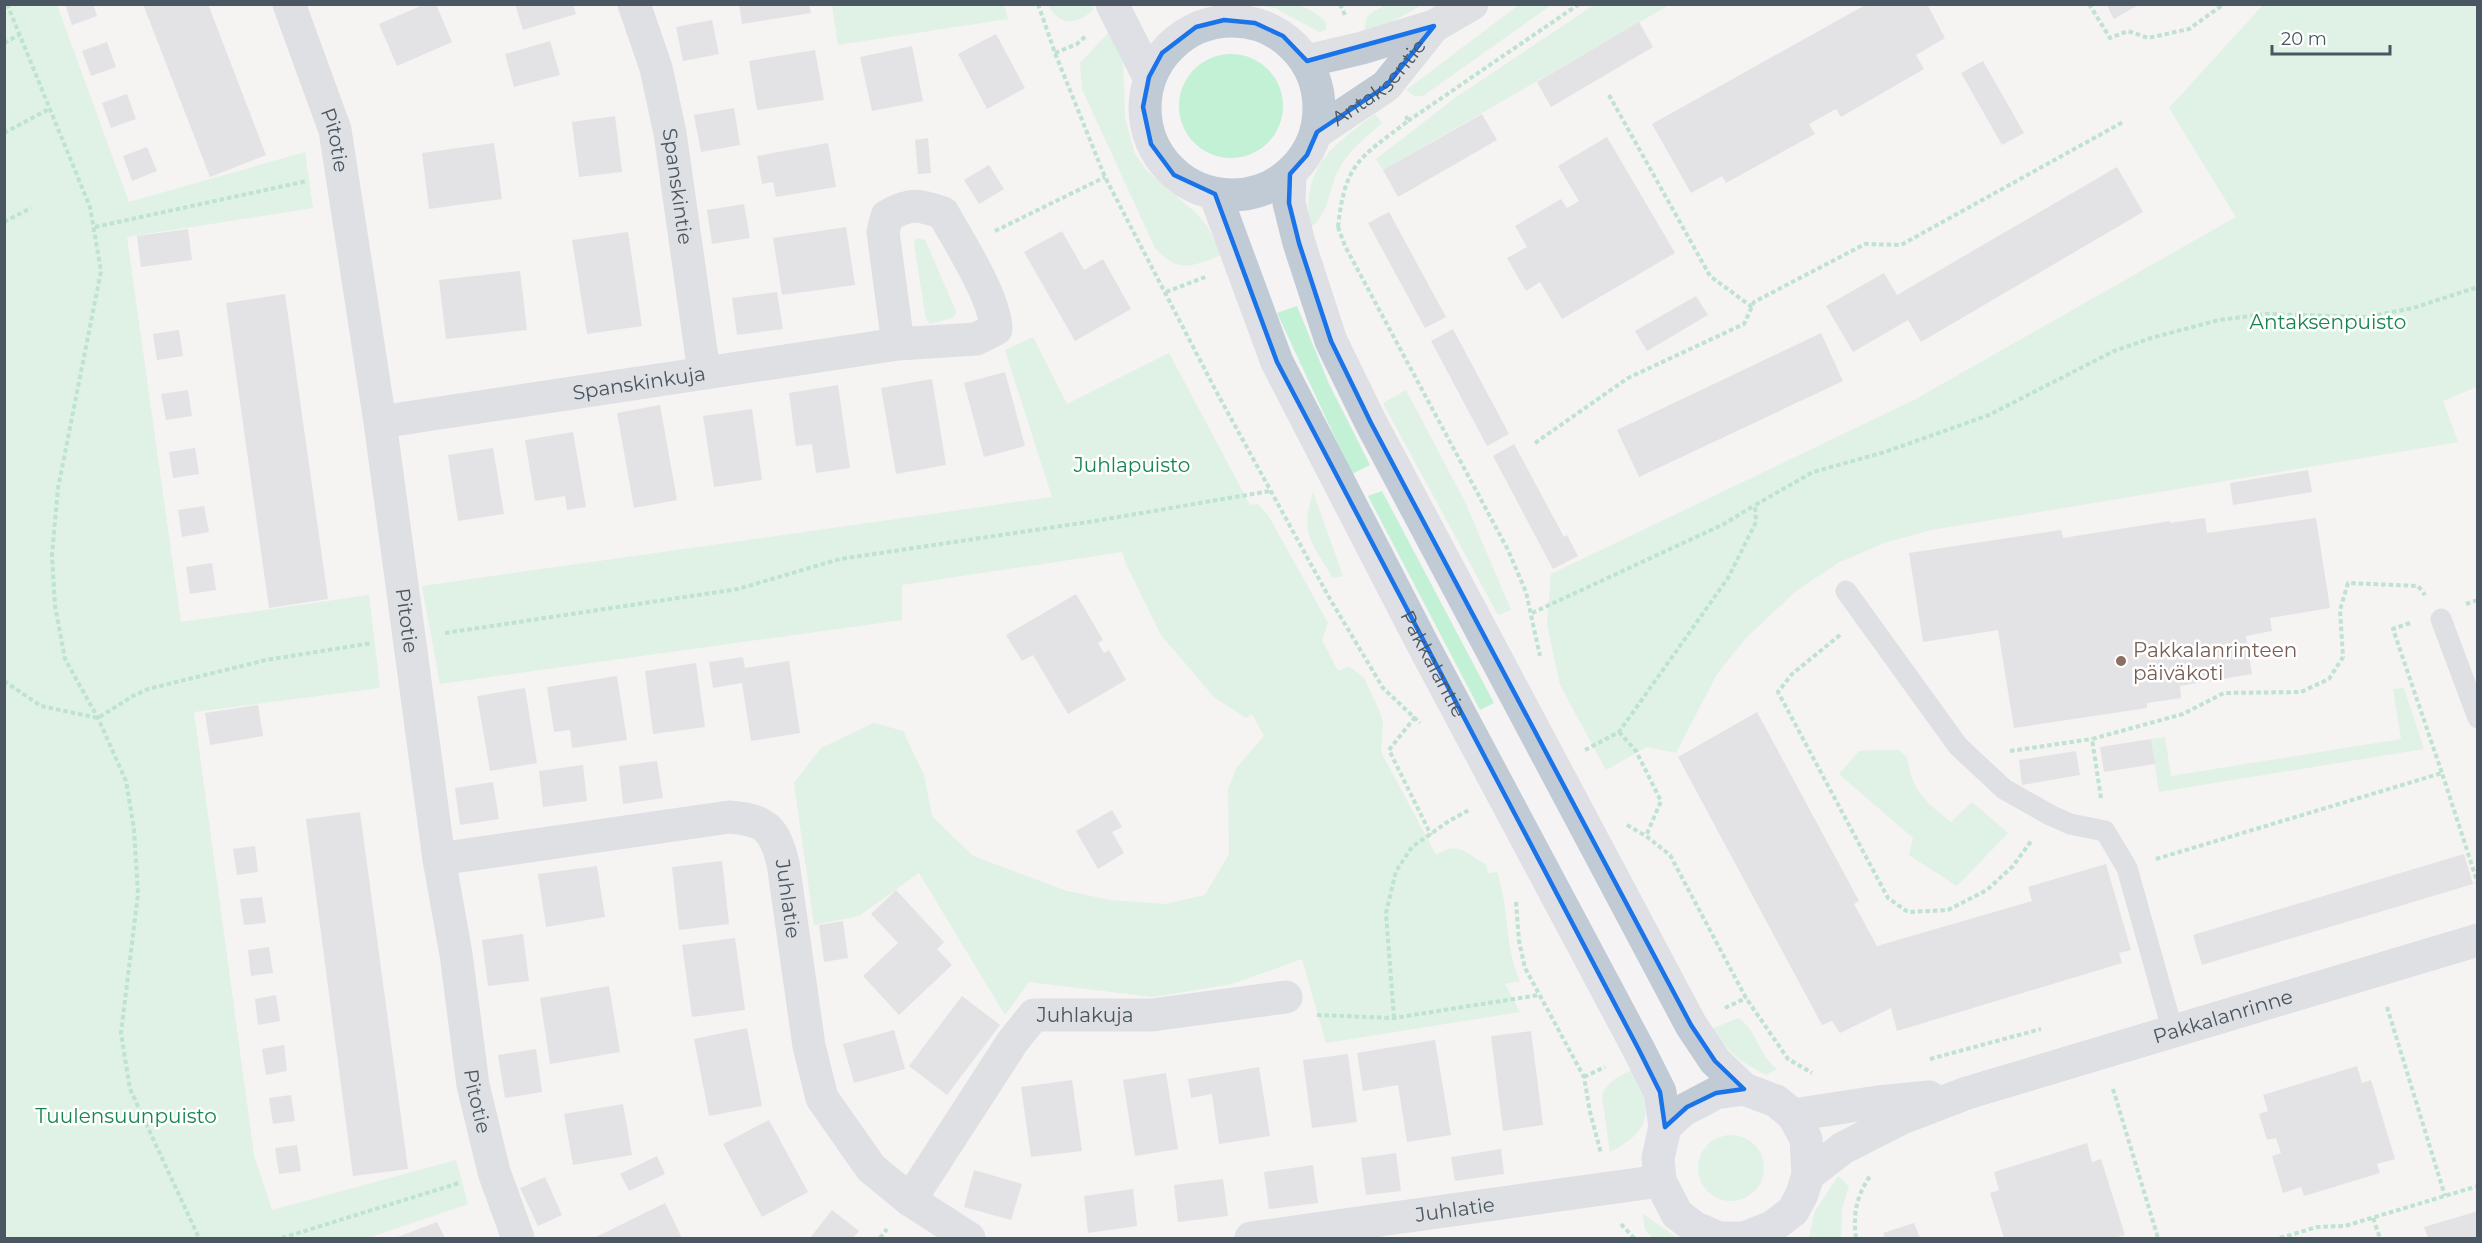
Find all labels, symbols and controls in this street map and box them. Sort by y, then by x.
scale bar [2272,18,2390,56]
text: 20 m [2281,28,2327,50]
street label: Antaksentie [1327,34,1431,131]
street label: Pitotie [316,104,353,174]
street label: Spanskintie [657,126,698,246]
park label: Antaksenpuisto [2250,310,2406,334]
street label: Spanskinkuja [571,361,707,405]
park label: Juhlapuisto [1073,453,1190,477]
street label: Pitotie [391,587,423,655]
street label: Pakkalantie [1395,606,1471,722]
place label: Pakkalanrinteen päiväkoti [2133,638,2297,685]
marker: Pakkalanrinteen päiväkoti [2114,654,2128,668]
street label: Juhlatie [770,856,806,940]
street label: Pakkalanrinne [2150,984,2295,1049]
street label: Juhlakuja [1036,1003,1133,1027]
street label: Pitotie [459,1068,496,1136]
park label: Tuulensuunpuisto [35,1104,217,1128]
street label: Juhlatie [1413,1192,1496,1227]

